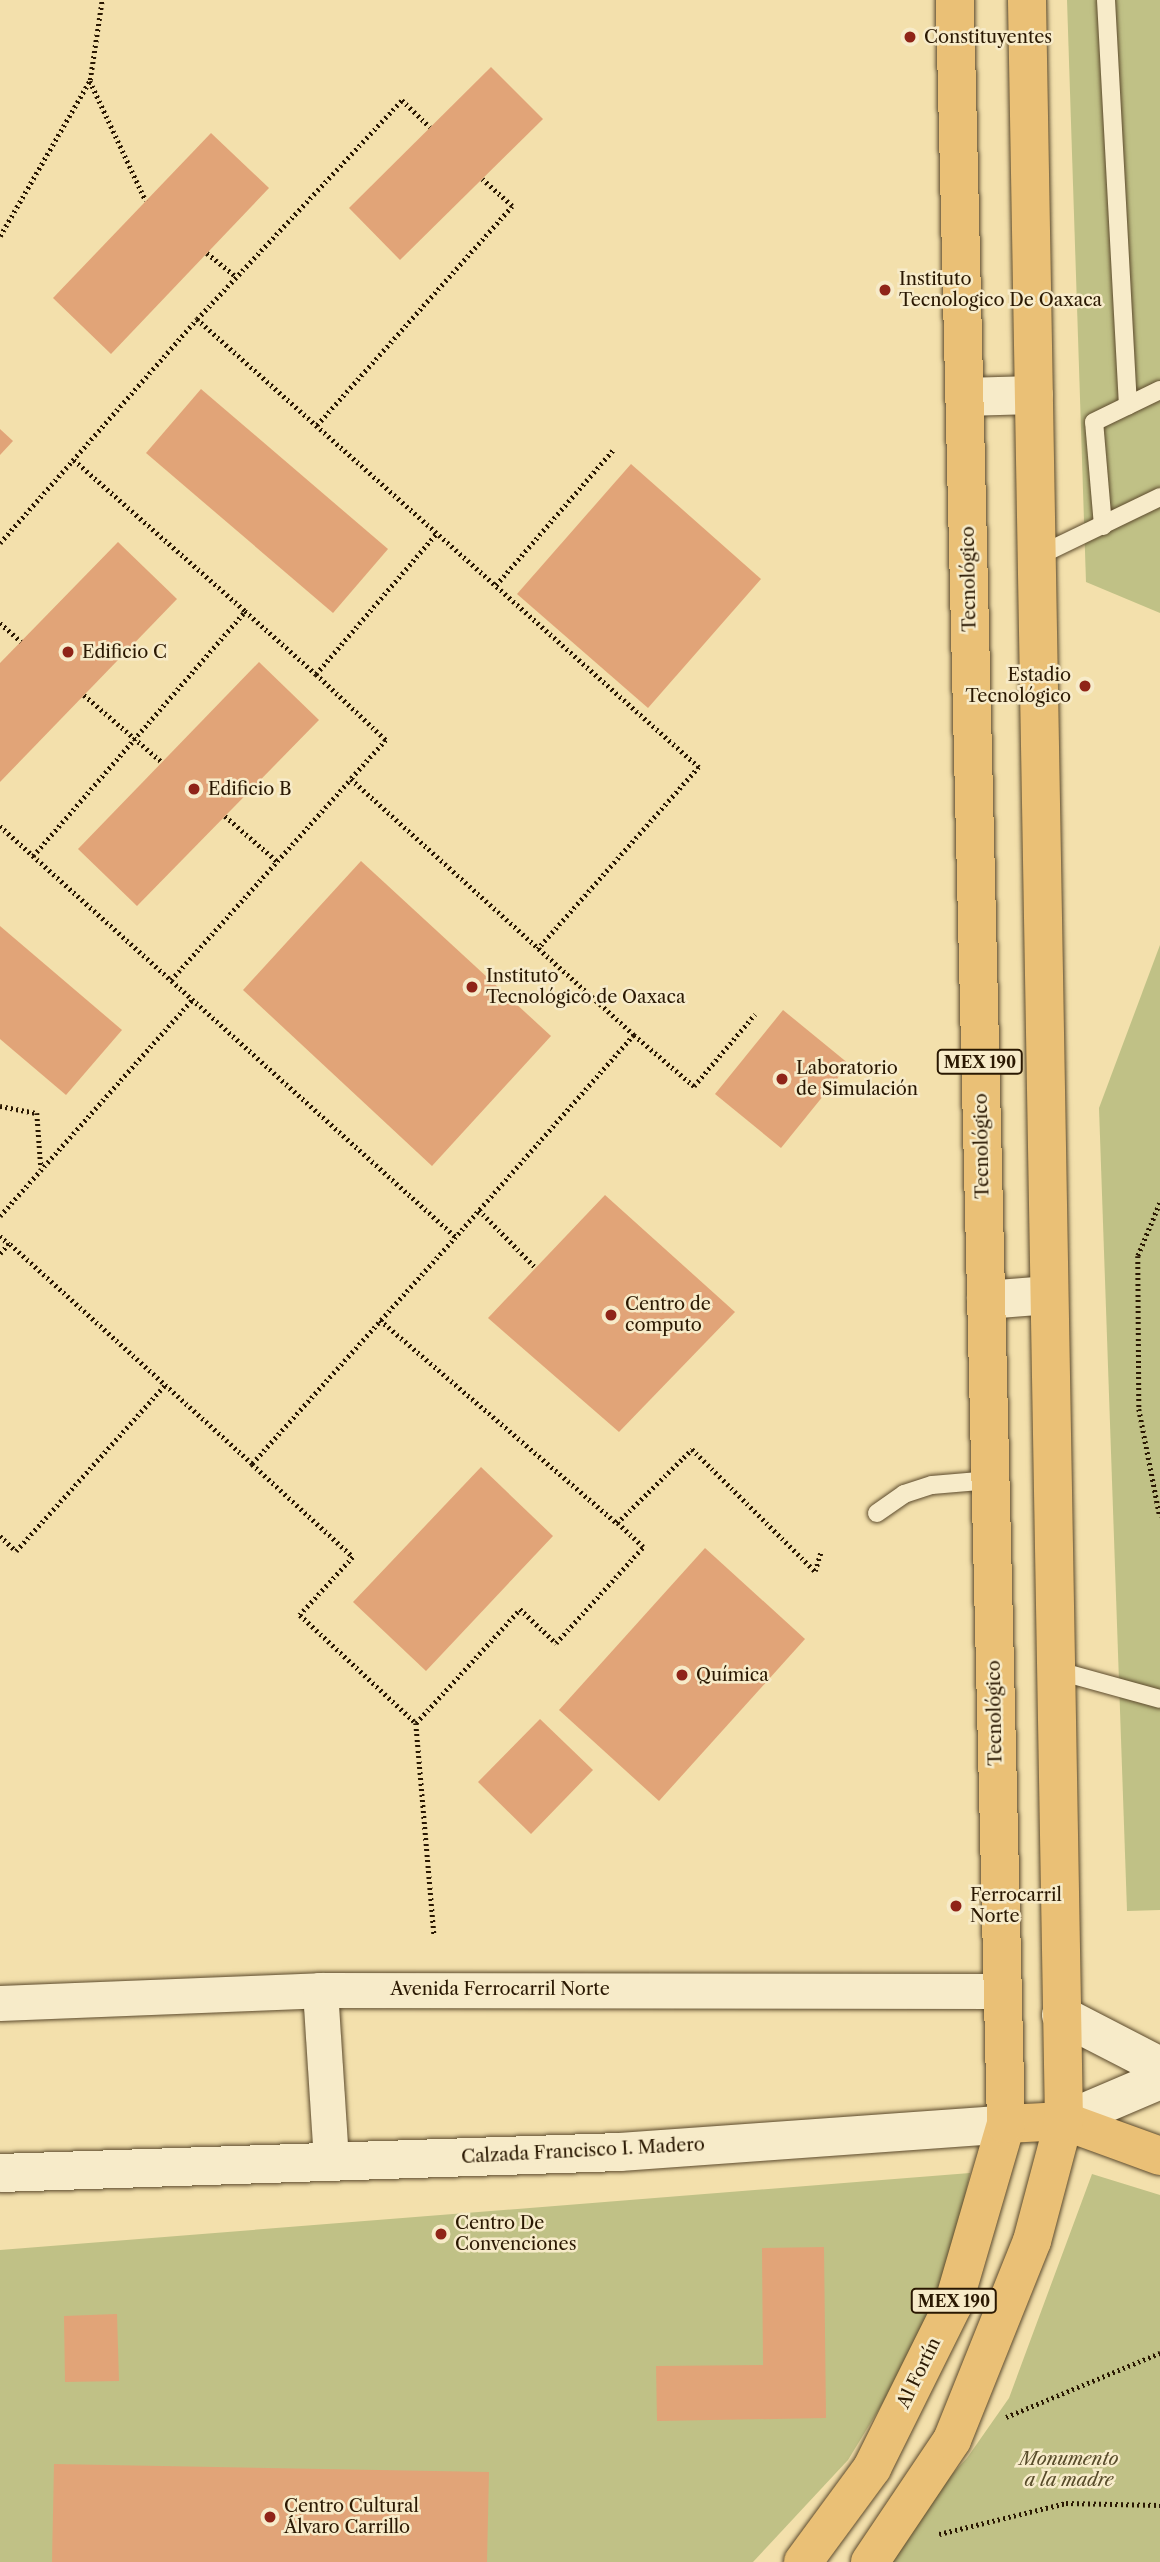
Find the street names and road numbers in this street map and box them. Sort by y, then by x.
street label: Tecnológico [957,526,981,632]
road number: MEX 190 [936,1050,1024,1074]
street label: Tecnológico [970,1093,994,1199]
street label: Tecnológico [983,1660,1007,1766]
street label: Avenida Ferrocarril Norte [390,1978,610,2000]
street label: Calzada Francisco I. Madero [461,2134,705,2168]
road number: MEX 190 [910,2288,998,2314]
street label: Al Fortín [893,2334,945,2412]

